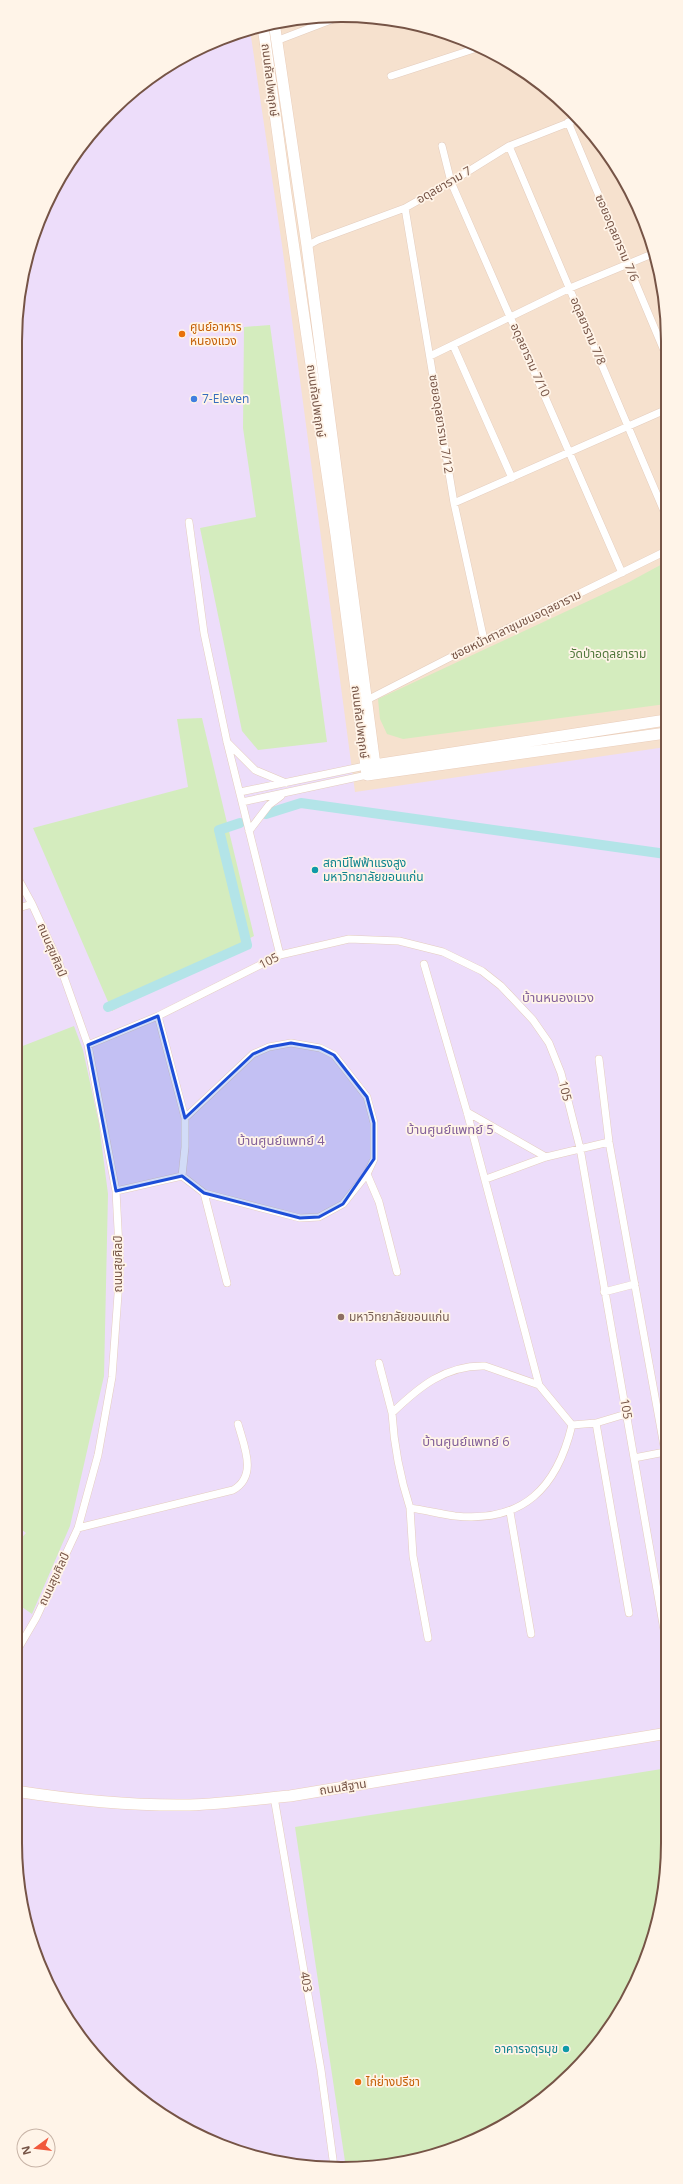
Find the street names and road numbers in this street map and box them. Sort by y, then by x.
street label: ถนนกัลปพฤกษ์ [258,42,283,118]
street label: อดุลยาราม 7 [413,162,475,207]
street label: ซอยอดุลยาราม 7/6 [591,192,644,284]
street label: อดุลยาราม 7/8 [566,294,610,368]
street label: อดุลยาราม 7/10 [507,320,554,400]
street label: ถนนกัลปพฤกษ์ [303,363,330,439]
street label: ซอยอดุลยาราม 7/12 [425,373,458,475]
street label: ซอยหน้าศาลาชุมชนอดุลยาราม [448,586,584,664]
street label: ถนนกัลปพฤกษ์ [348,684,373,760]
street label: ถนนสุขศิลป์ [33,920,71,979]
street label: 105 [256,948,282,973]
street label: 105 [555,1079,576,1103]
street label: ถนนสุขศิลป์ [109,1235,126,1293]
street label: 105 [616,1397,637,1421]
street label: ถนนสุขศิลป์ [34,1549,73,1608]
street label: ถนนสีฐาน [318,1774,368,1799]
street label: 403 [296,1970,317,1994]

